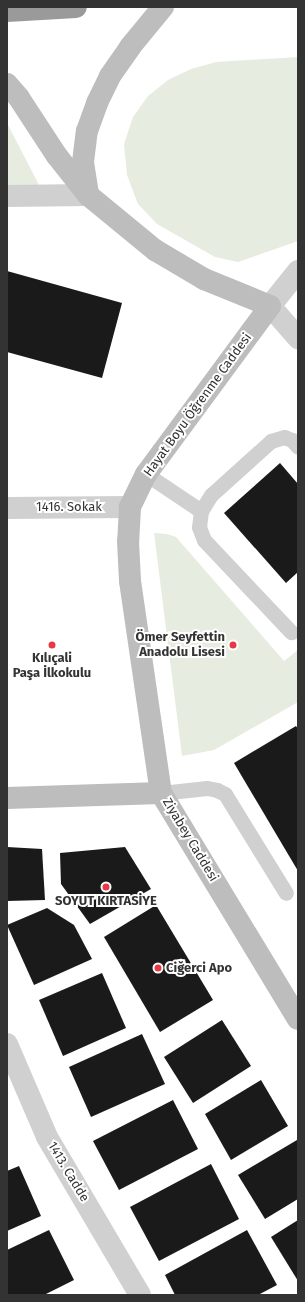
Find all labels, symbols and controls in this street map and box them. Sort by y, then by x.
street label: Hayat Boyu Öğrenme Caddesi [141,330,255,480]
street label: 1416. Sokak [36,499,102,515]
place label: Ömer Seyfettin Anadolu Lisesi [135,630,225,661]
marker: Kılıçali Paşa İlkokulu [47,640,57,650]
marker: Ömer Seyfettin Anadolu Lisesi [228,640,238,650]
place label: Kılıçali Paşa İlkokulu [13,651,91,682]
street label: Ziyabey Caddesi [159,795,221,885]
marker: SOYUT KIRTASİYE [101,882,111,892]
place label: SOYUT KIRTASİYE [55,893,157,909]
place label: Ciğerci Apo [166,960,232,976]
marker: Ciğerci Apo [153,963,163,973]
street label: 1413. Cadde [44,1139,92,1205]

